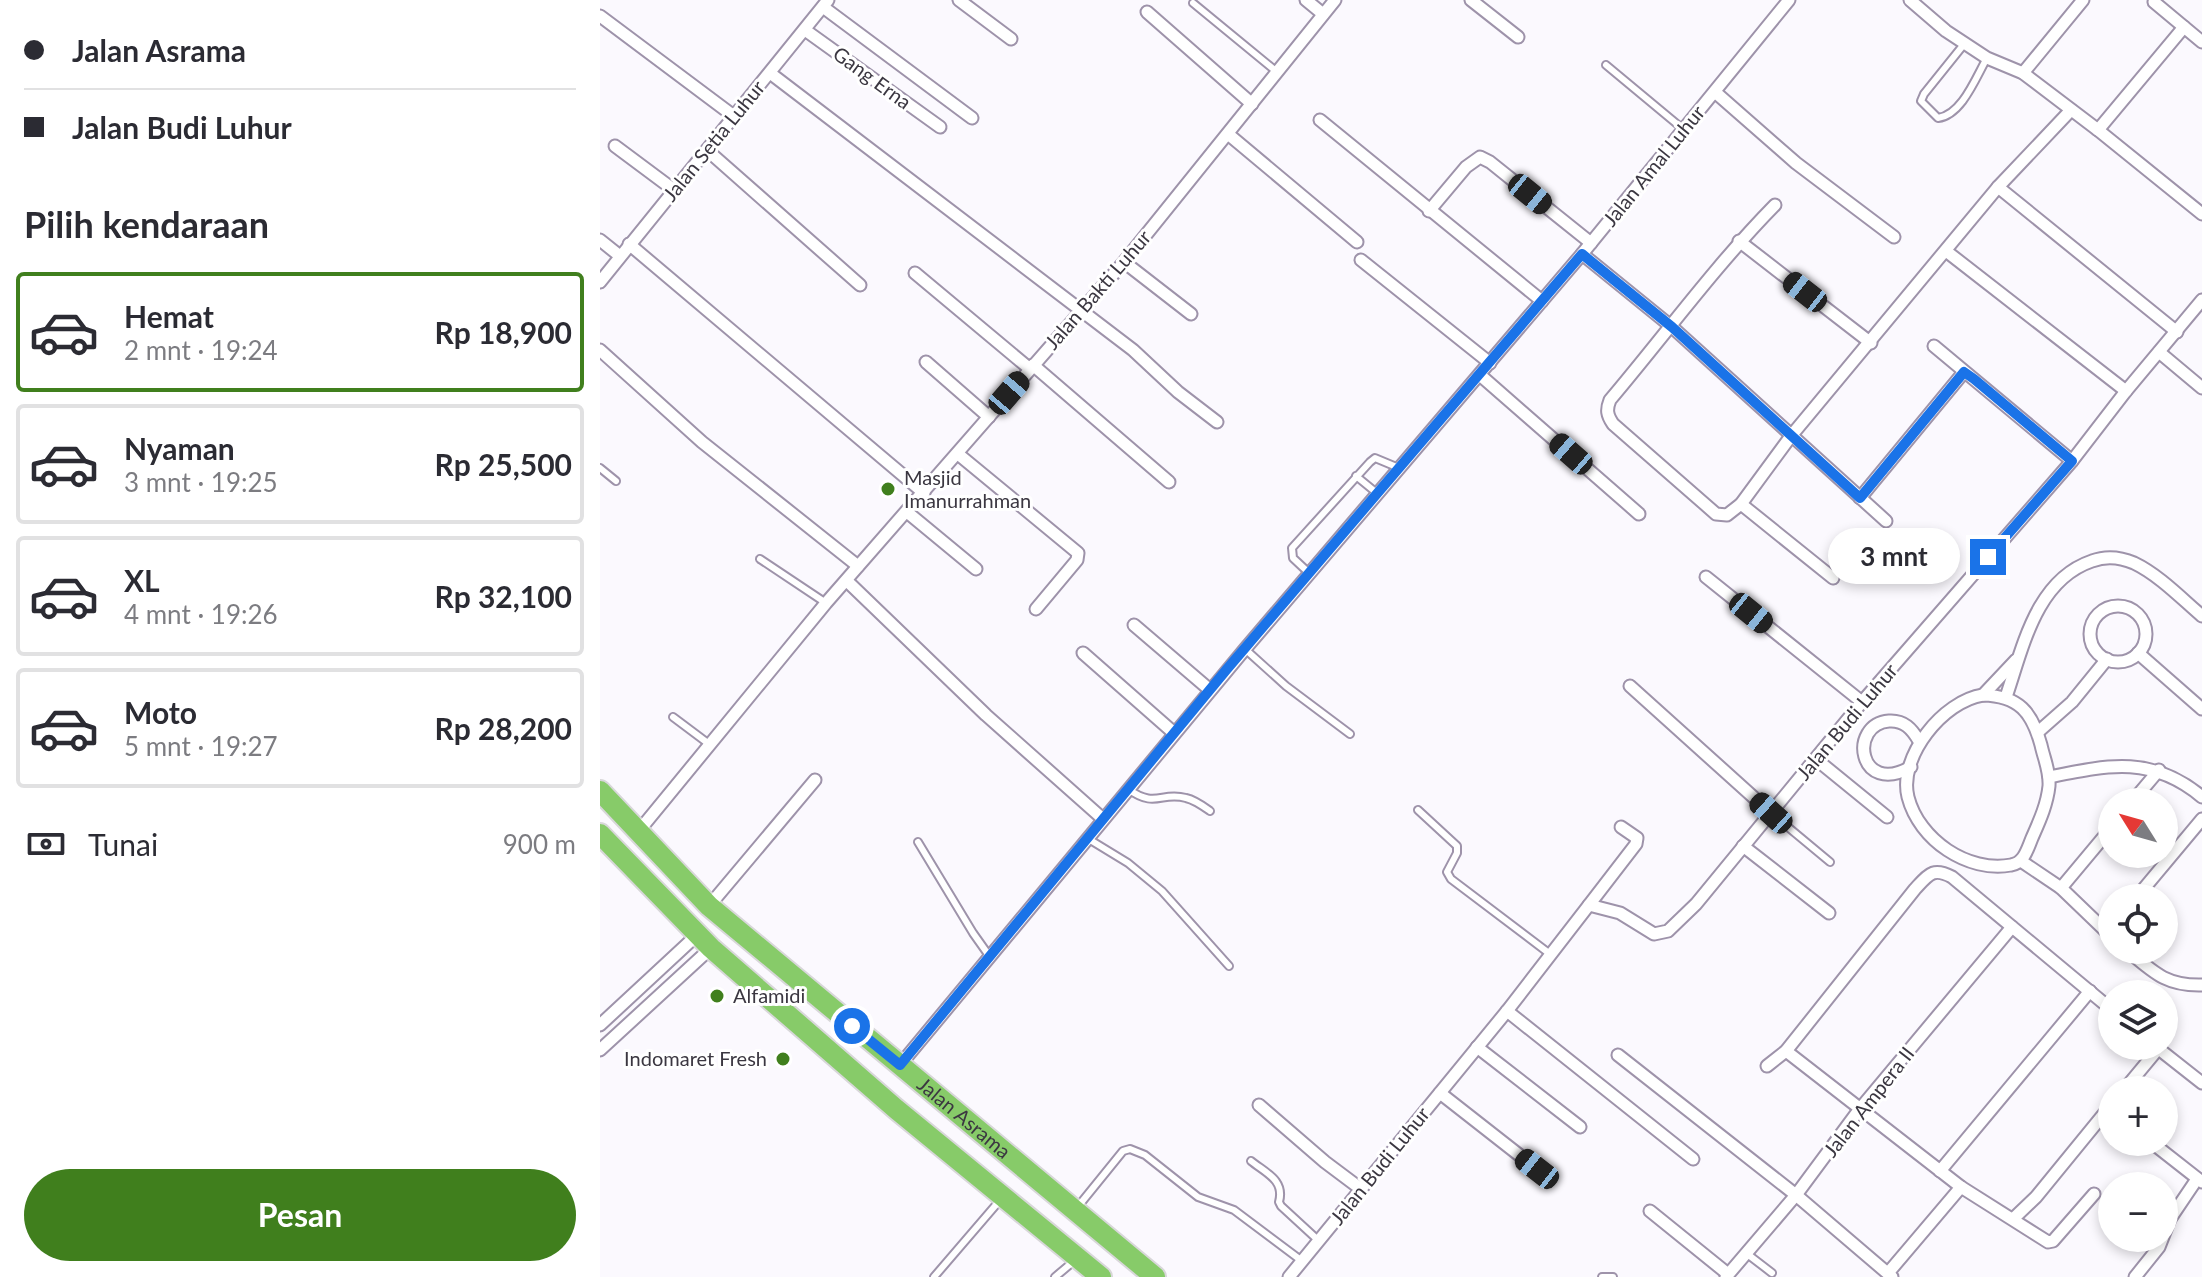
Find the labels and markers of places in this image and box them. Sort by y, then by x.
place label: Masjid Imanurrahman [904,465,1031,512]
marker: Masjid Imanurrahman [879,480,897,498]
place label: Alfamidi [733,983,805,1007]
marker: Alfamidi [708,987,726,1005]
place label: Indomaret Fresh [624,1046,767,1070]
marker: Indomaret Fresh [774,1050,792,1068]

